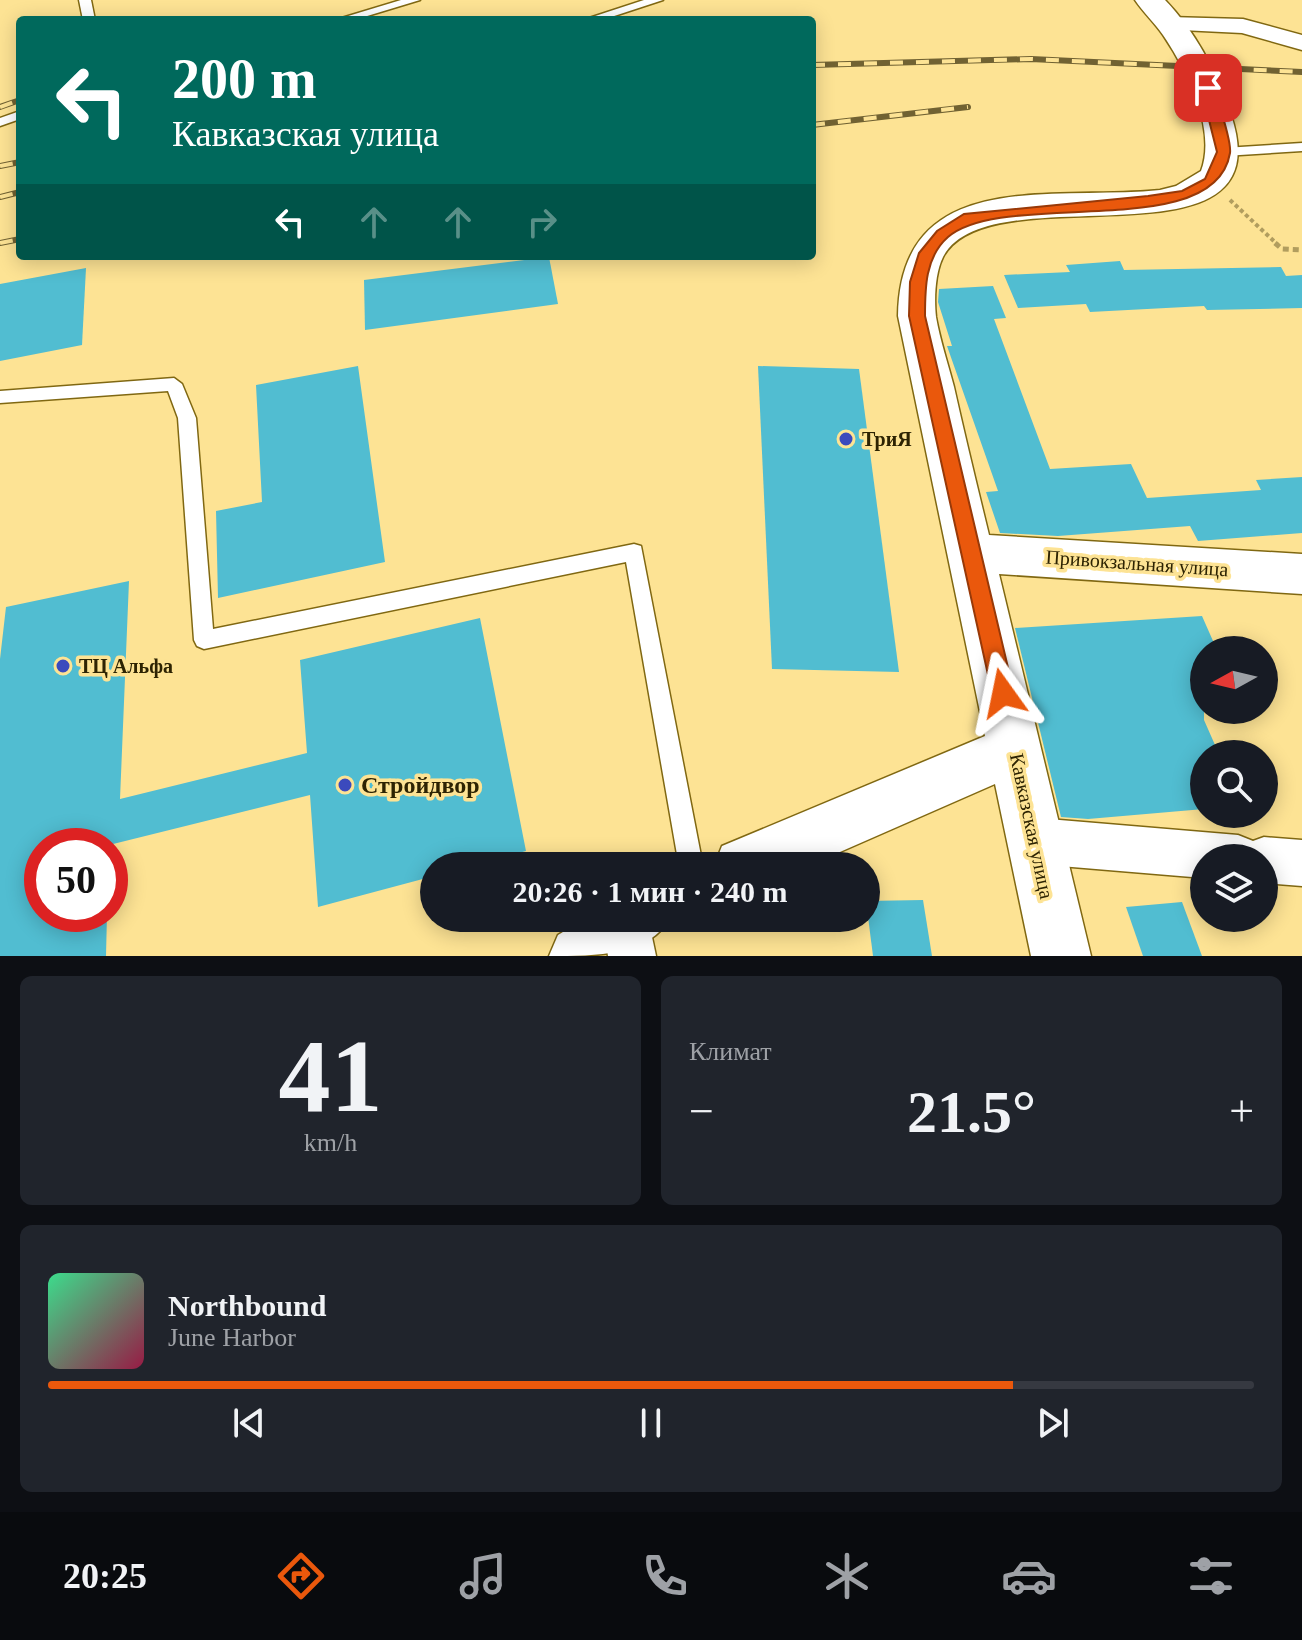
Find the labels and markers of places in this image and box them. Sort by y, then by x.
pin [1174,54,1242,122]
place label: ТриЯ [862,428,912,451]
marker: ТриЯ [837,430,855,448]
place label: ТЦ Альфа [79,655,173,678]
marker: ТЦ Альфа [54,657,72,675]
place label: Стройдвор [361,772,480,798]
marker: Стройдвор [336,776,354,794]

